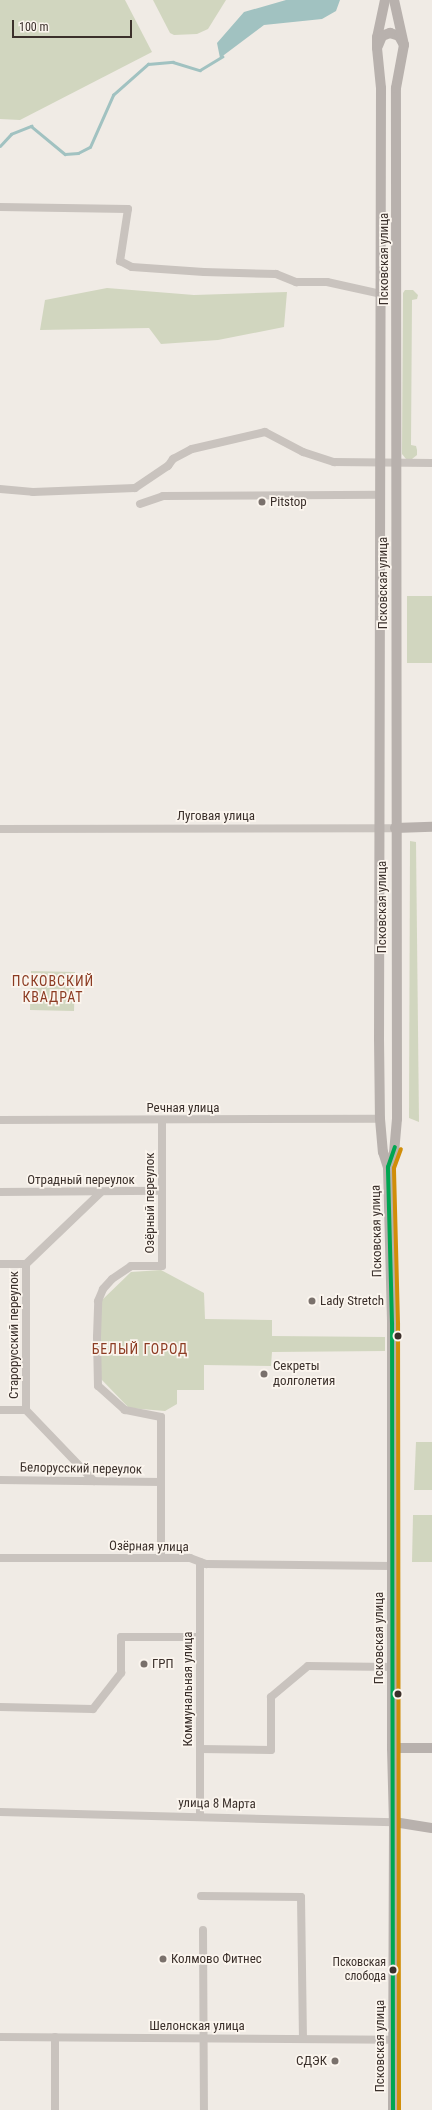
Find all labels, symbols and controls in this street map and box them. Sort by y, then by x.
scale bar [14,12,134,38]
text: 100 m [19,20,49,34]
street label: Псковская улица [376,213,392,305]
place label: Pitstop [270,494,307,510]
marker: Pitstop [257,497,267,507]
street label: Псковская улица [375,537,391,629]
street label: Луговая улица [177,808,255,824]
street label: Псковская улица [374,861,390,953]
district label: ПСКОВСКИЙ КВАДРАТ [12,973,94,1006]
street label: Речная улица [146,1100,220,1116]
street label: Озёрный переулок [142,1153,158,1253]
street label: Отрадный переулок [27,1172,135,1188]
street label: Псковская улица [368,1185,386,1277]
street label: Старорусский переулок [6,1271,22,1399]
place label: Lady Stretch [320,1293,384,1309]
marker: Lady Stretch [307,1296,317,1306]
unlabelled marker [393,1331,403,1341]
district label: БЕЛЫЙ ГОРОД [92,1341,188,1357]
place label: Секреты долголетия [273,1359,335,1390]
marker: Секреты долголетия [258,1368,270,1380]
street label: Белорусский переулок [20,1460,142,1478]
street label: Озёрная улица [109,1539,189,1555]
street label: Псковская улица [371,1592,387,1684]
street label: Коммунальная улица [180,1631,196,1747]
place label: ГРП [152,1656,174,1672]
marker: ГРП [139,1659,149,1669]
unlabelled marker [393,1689,403,1699]
street label: улица 8 Марта [178,1796,256,1812]
place label: Колмово Фитнес [171,1951,262,1967]
marker: Колмово Фитнес [158,1954,168,1964]
place label: Псковская слобода [332,1956,386,1984]
marker: Псковская слобода [388,1965,398,1975]
street label: Псковская улица [372,2000,388,2092]
street label: Шелонская улица [149,2018,245,2034]
place label: СДЭК [296,2053,327,2069]
marker: СДЭК [330,2056,340,2066]

